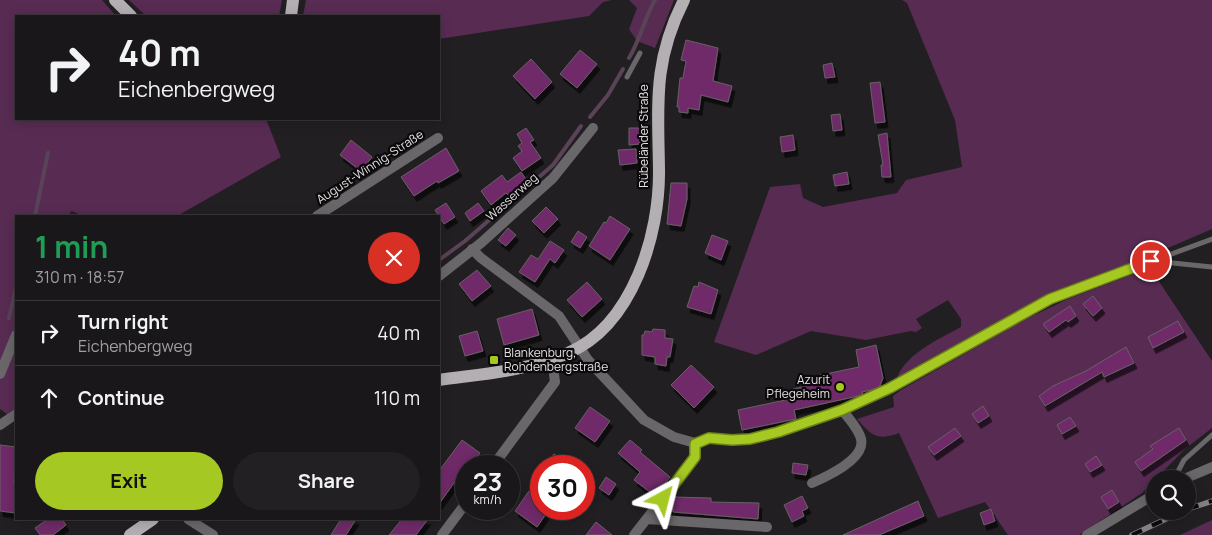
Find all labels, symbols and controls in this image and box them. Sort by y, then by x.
text: 40 m [118,29,201,77]
icon: right [35,35,100,100]
text: Eichenbergweg [118,74,275,104]
street label: Rübeländer Straße [635,84,652,188]
street label: August-Winnig-Straße [313,125,427,208]
street label: Wasserweg [482,169,541,224]
text: 1 min [35,226,108,267]
button: close [368,232,420,284]
pin [1130,240,1172,282]
icon: arrive [1137,247,1165,275]
text: 310 m · 18:57 [35,266,124,288]
text: Turn right [78,309,168,335]
icon: right [35,319,63,347]
text: 40 m [377,320,420,346]
text: Eichenbergweg [78,335,192,357]
place label: Blankenburg, Rohdenbergstraße [504,344,608,375]
marker: Blankenburg, Rohdenbergstraße [488,354,500,366]
place label: Azurit Pflegeheim [767,371,830,402]
marker: Azurit Pflegeheim [834,381,846,393]
icon: ahead [35,384,63,412]
text: Continue [78,385,164,411]
text: 110 m [374,385,420,411]
button: Exit [35,452,223,510]
button: Share [233,452,420,510]
speed limit sign: 30 [530,455,595,520]
text: 23 [473,464,502,499]
map controls [1146,470,1196,520]
button: search [1146,470,1196,520]
position arrow [636,472,688,524]
text: km/h [474,491,501,508]

